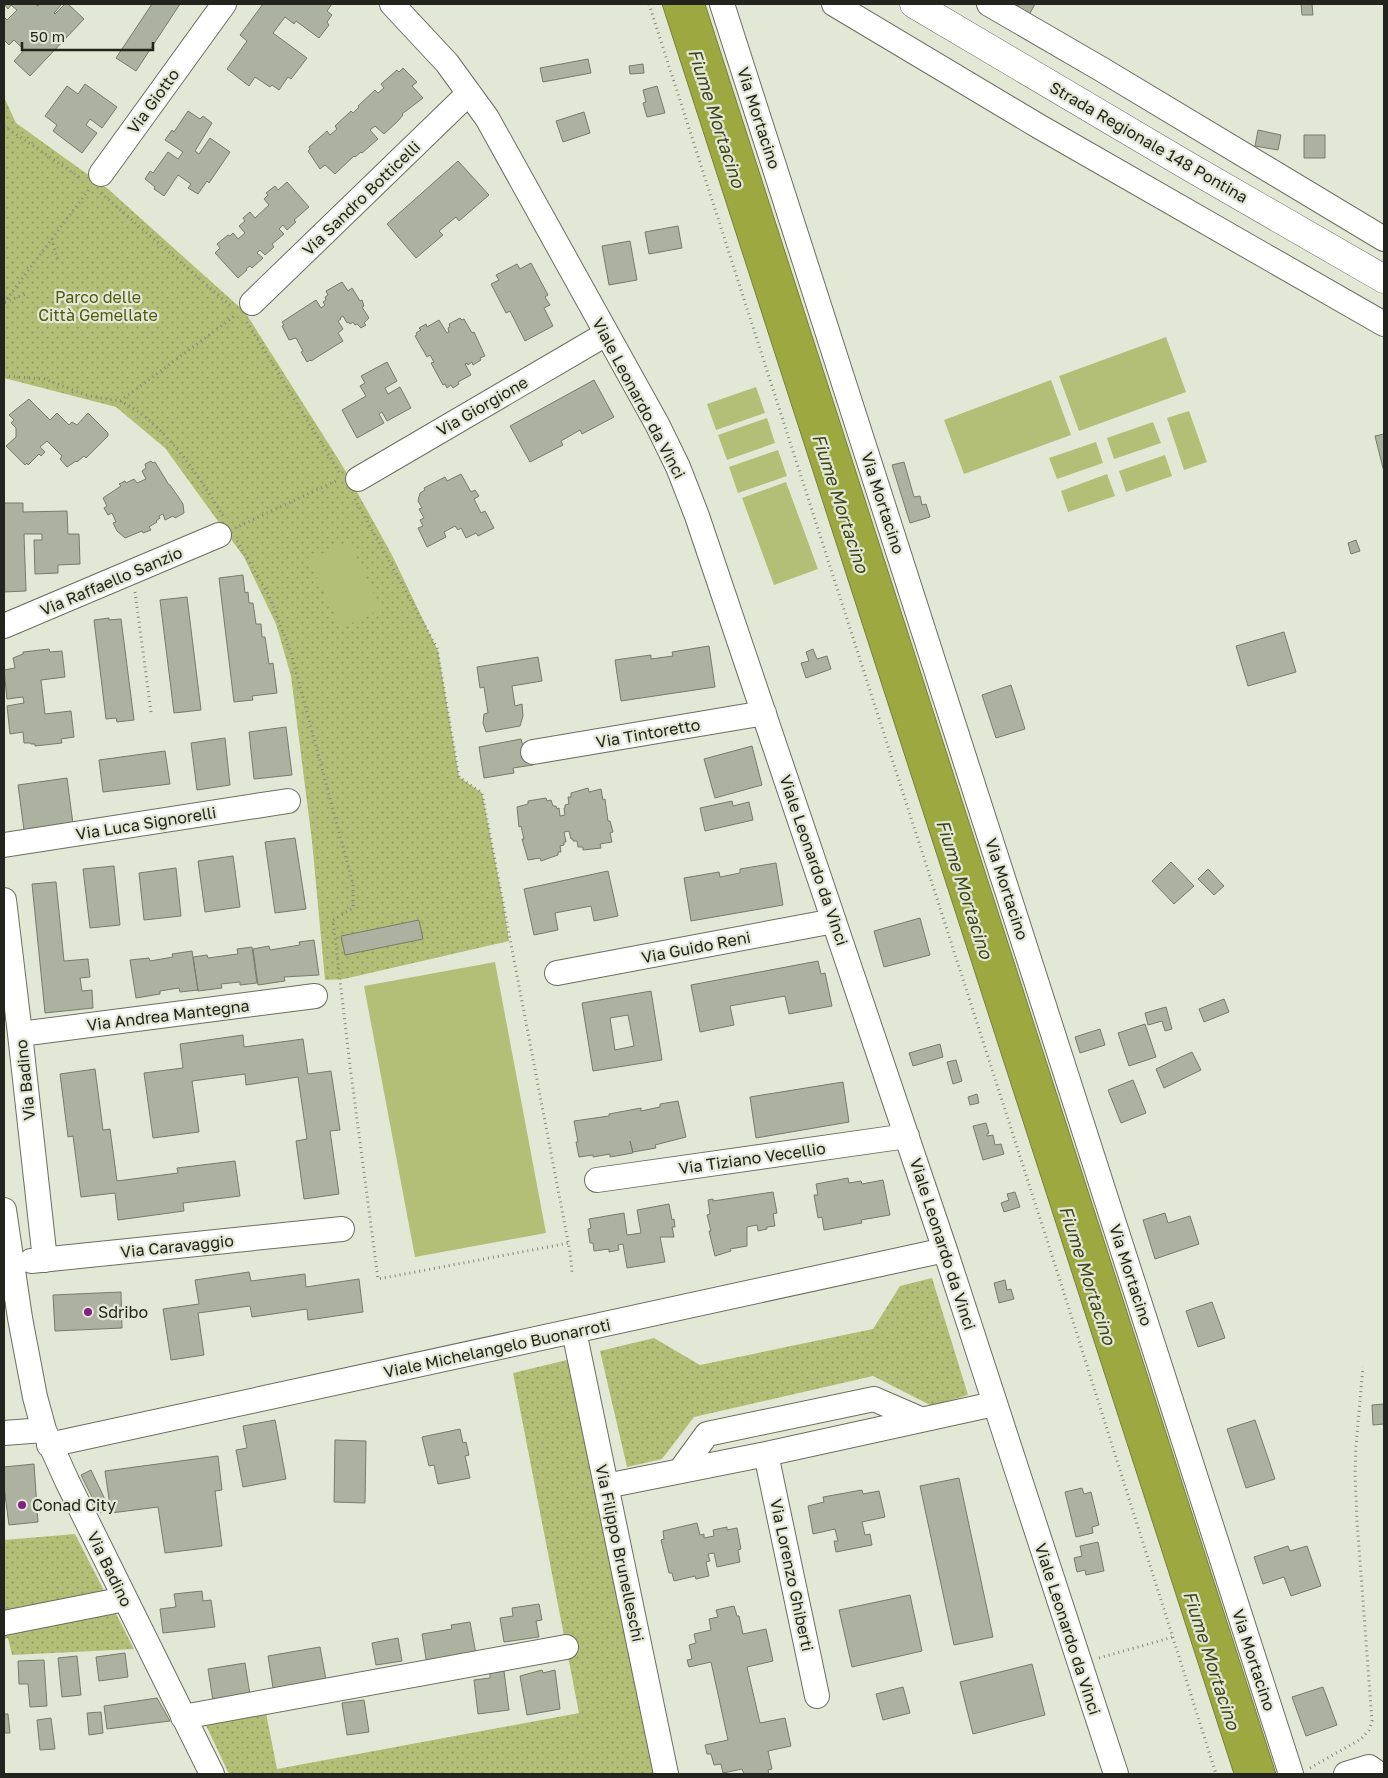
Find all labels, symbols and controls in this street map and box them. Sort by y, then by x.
scale bar [22,20,154,52]
text: 50 m [30,27,65,45]
water label: Fiume Mortacino [684,46,750,191]
street label: Via Giotto [123,65,183,137]
street label: Via Mortacino [733,65,785,171]
street label: Strada Regionale 148 Pontina [1046,77,1252,207]
street label: Via Sandro Botticelli [298,136,424,260]
park label: Parco delle Città Gemellate [38,287,158,325]
street label: Viale Leonardo da Vinci [588,314,690,482]
street label: Via Giorgione [433,372,531,440]
water label: Fiume Mortacino [808,431,874,576]
street label: Via Mortacino [857,450,909,556]
street label: Via Raffaello Sanzio [37,542,185,620]
street label: Via Tintoretto [594,714,702,752]
street label: Viale Leonardo da Vinci [775,772,853,948]
street label: Via Luca Signorelli [74,802,218,844]
water label: Fiume Mortacino [932,817,998,962]
street label: Via Mortacino [981,836,1033,942]
street label: Via Guido Reni [640,927,752,967]
street label: Via Andrea Mantegna [86,995,250,1035]
street label: Via Badino [11,1038,39,1122]
street label: Via Tiziano Vecellio [677,1138,827,1178]
street label: Viale Leonardo da Vinci [906,1156,980,1332]
water label: Fiume Mortacino [1055,1203,1121,1348]
street label: Via Mortacino [1105,1222,1157,1328]
street label: Via Caravaggio [119,1230,235,1262]
place label: Sdribo [98,1302,148,1322]
marker: Sdribo [82,1306,94,1318]
street label: Viale Michelangelo Buonarroti [382,1314,612,1382]
street label: Via Filippo Brunelleschi [591,1462,649,1644]
place label: Conad City [32,1495,116,1515]
street label: Via Lorenzo Ghiberti [766,1497,818,1653]
marker: Conad City [16,1499,28,1511]
street label: Via Badino [83,1528,137,1610]
street label: Viale Leonardo da Vinci [1031,1541,1105,1717]
water label: Fiume Mortacino [1179,1588,1245,1733]
street label: Via Mortacino [1228,1607,1280,1713]

